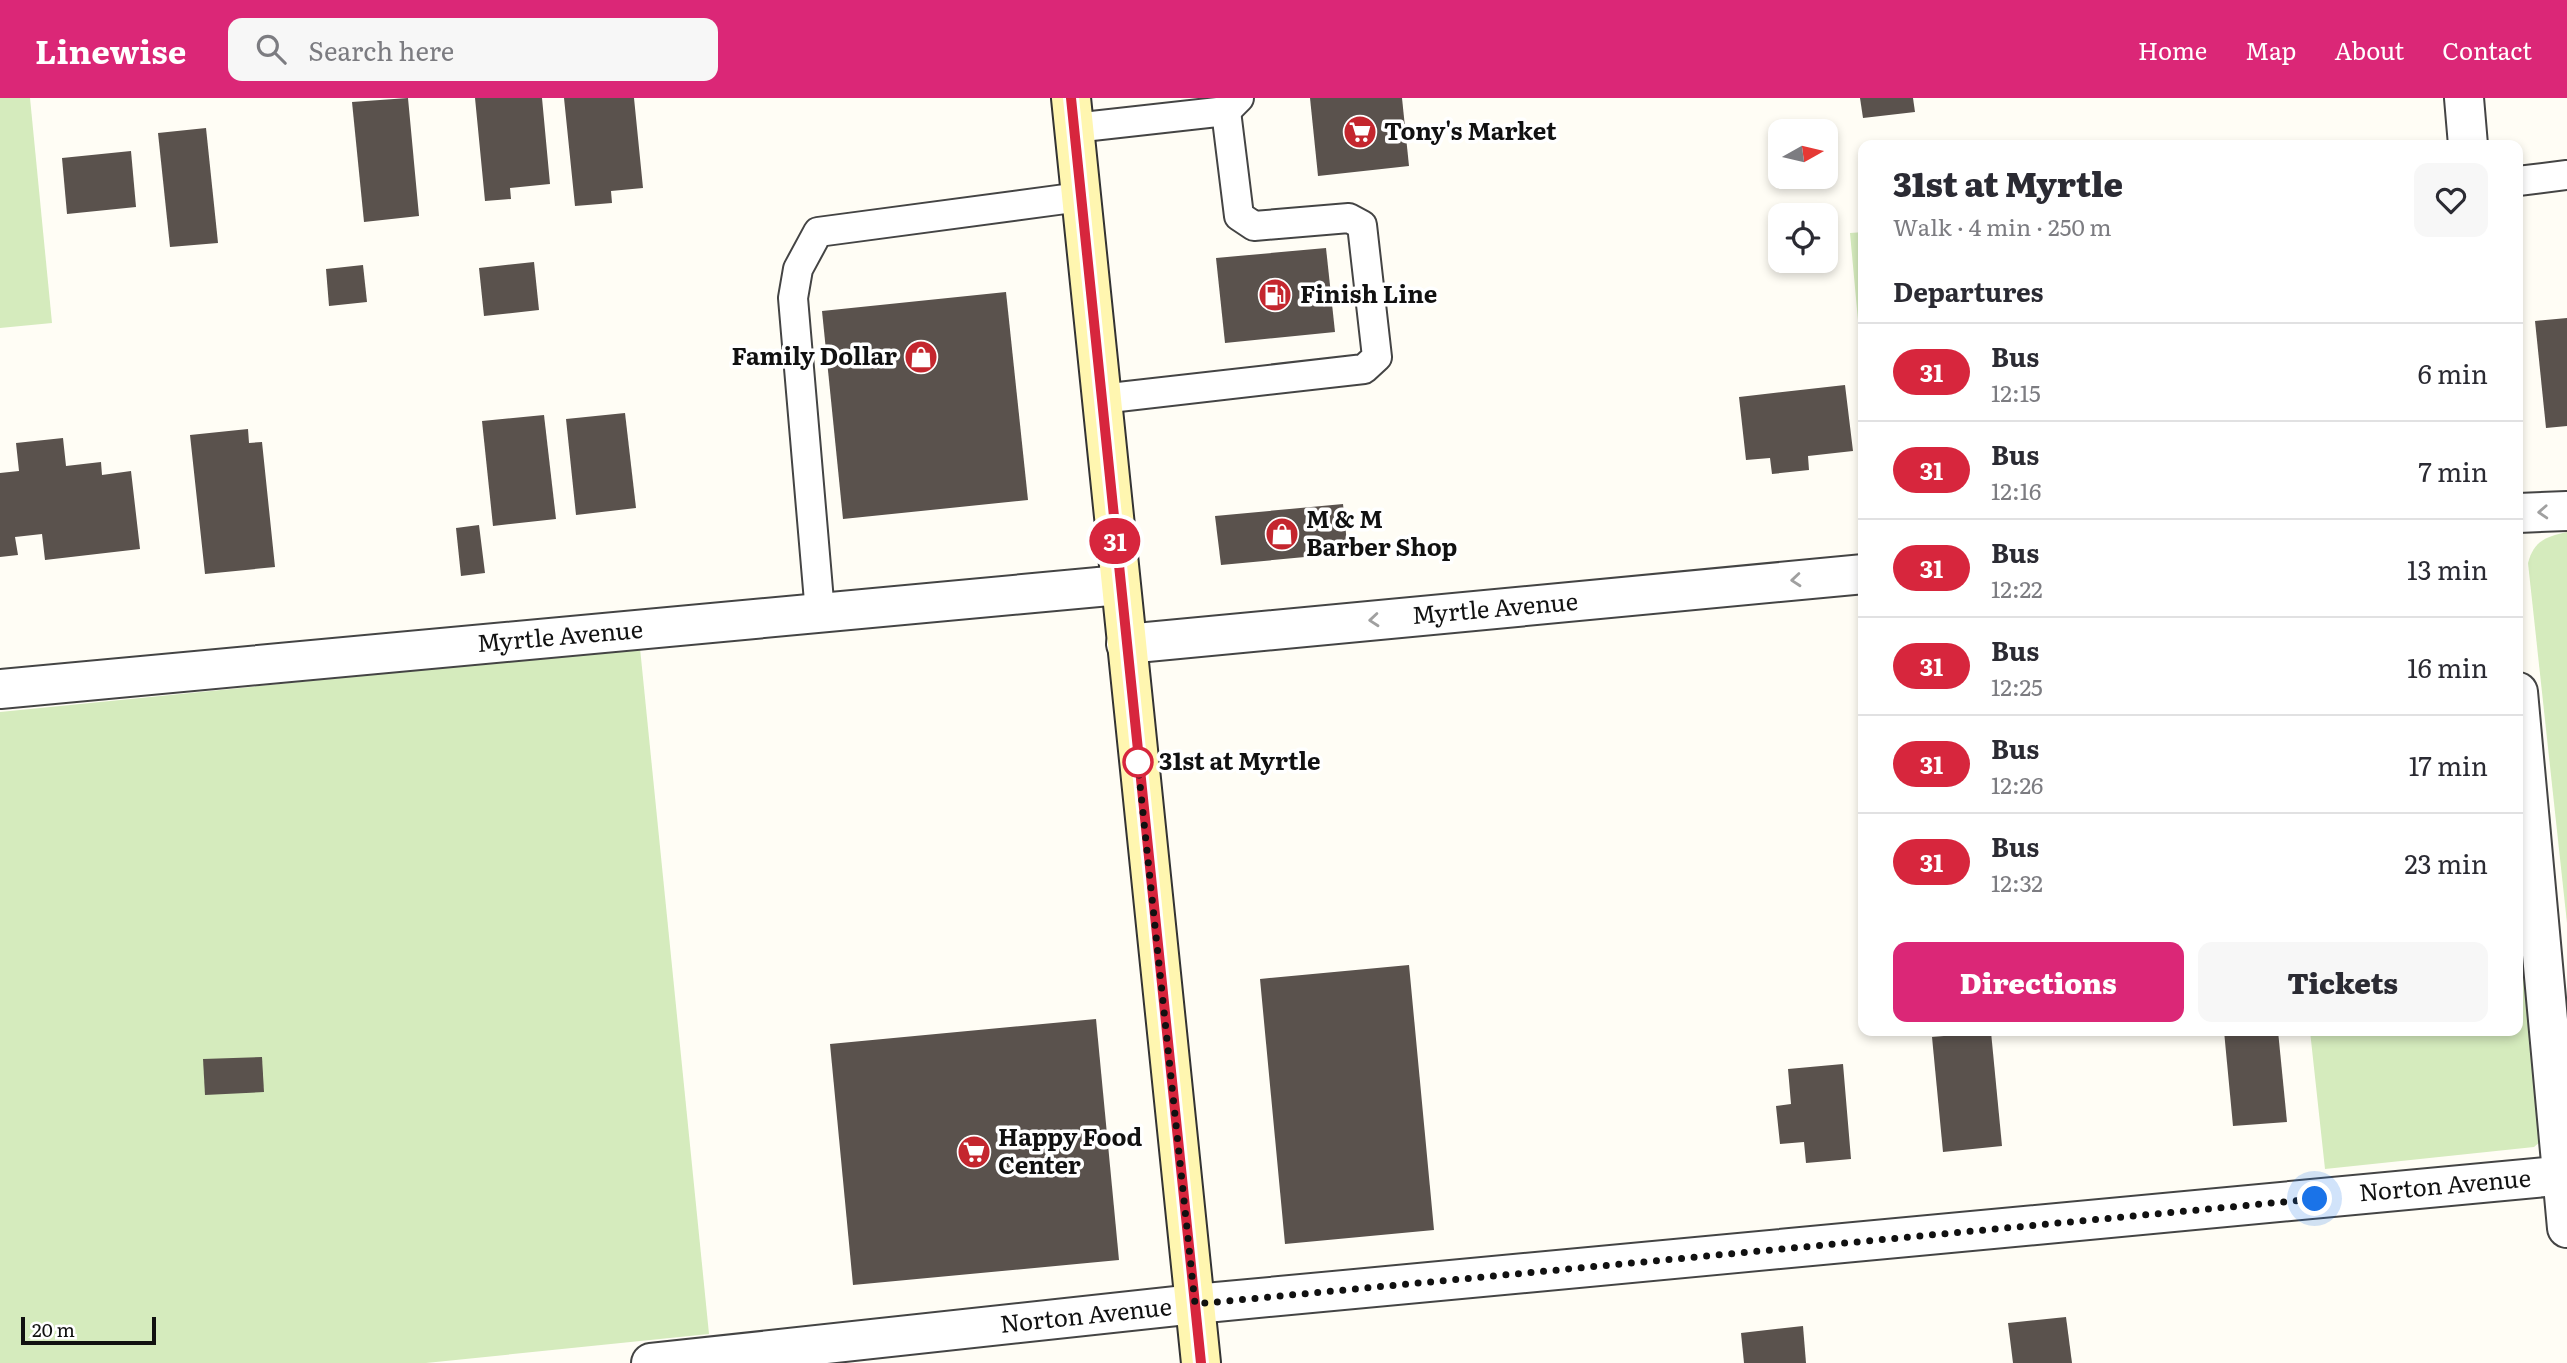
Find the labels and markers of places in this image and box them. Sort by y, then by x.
place label: Tony's Market [1384,112,1557,147]
supermarket icon: Tony's Market [1341,113,1379,151]
place label: Finish Line [1300,275,1437,310]
fuel station icon: Finish Line [1256,276,1294,314]
place label: Family Dollar [732,337,897,372]
shop icon: Family Dollar [902,338,940,376]
place label: M & M Barber Shop [1306,500,1457,563]
shop icon: M & M Barber Shop [1263,515,1301,553]
place label: 31st at Myrtle [1159,742,1321,777]
marker: 31st at Myrtle [1123,747,1153,777]
place label: Happy Food Center [998,1118,1142,1181]
supermarket icon: Happy Food Center [955,1133,993,1171]

